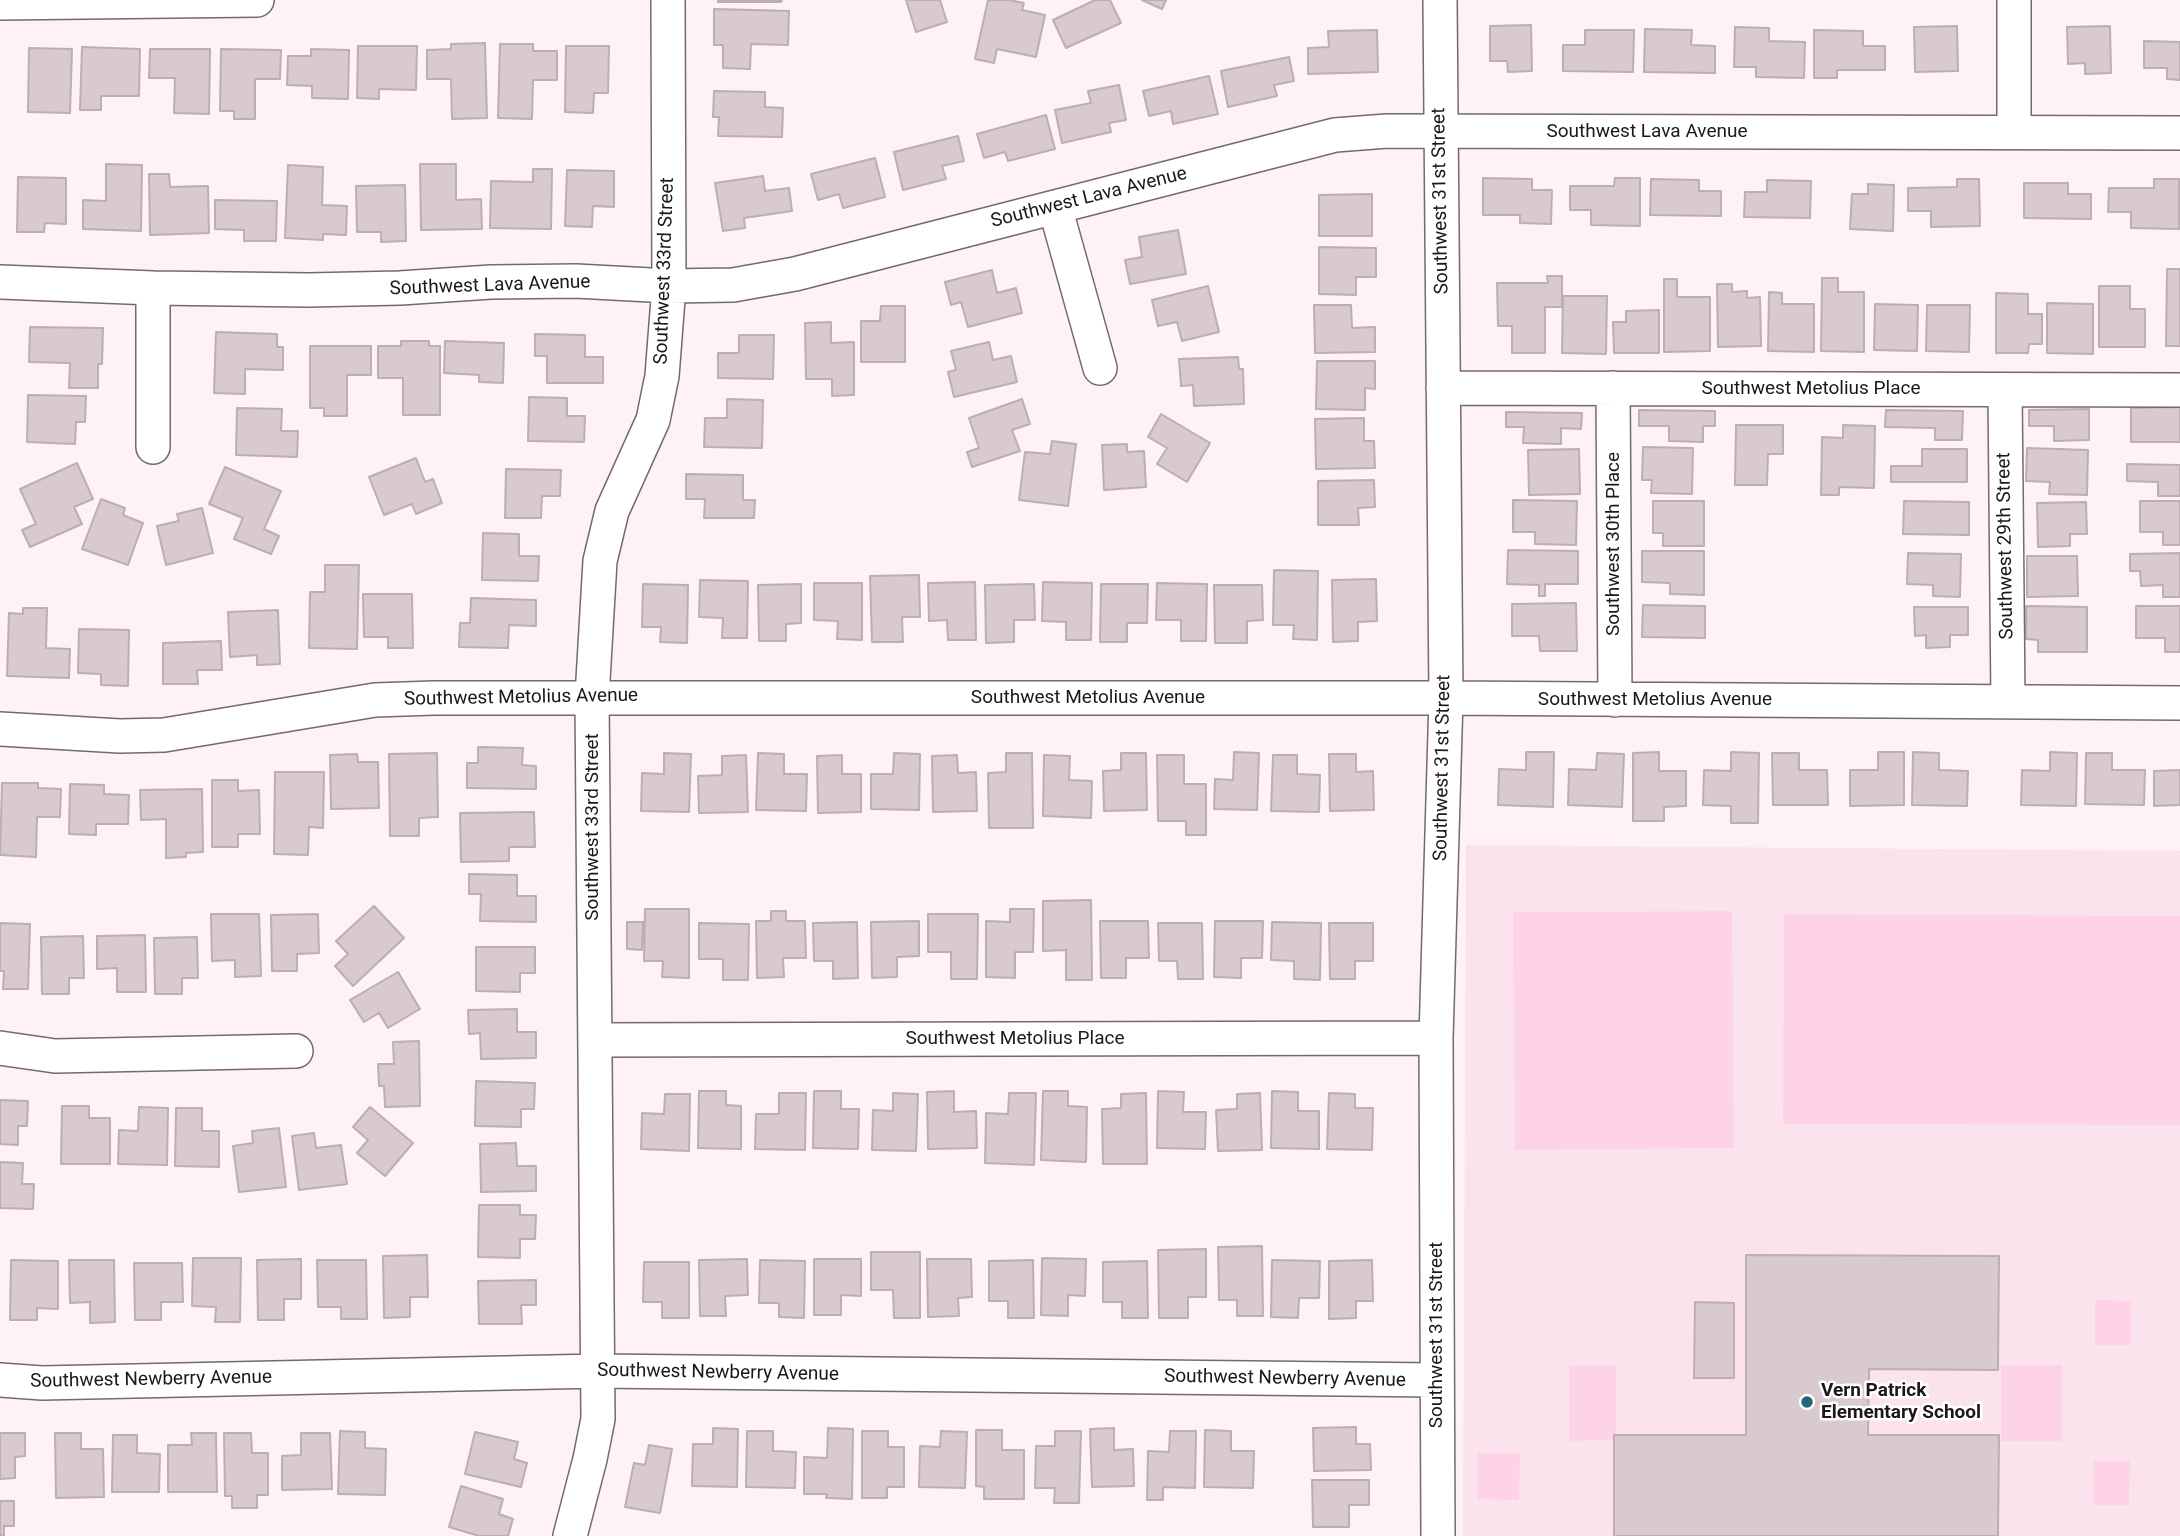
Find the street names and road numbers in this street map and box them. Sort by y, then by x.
street label: Southwest 31st Street [1428,108,1454,294]
street label: Southwest Lava Avenue [1546,121,1748,143]
street label: Southwest Lava Avenue [989,163,1189,233]
street label: Southwest 33rd Street [650,177,680,365]
street label: Southwest Lava Avenue [389,271,591,301]
street label: Southwest Metolius Place [1701,378,1921,400]
street label: Southwest 30th Place [1603,452,1625,636]
street label: Southwest 29th Street [1993,452,2019,640]
street label: Southwest 31st Street [1430,675,1456,861]
street label: Southwest Metolius Avenue [404,685,638,711]
street label: Southwest Metolius Avenue [971,687,1205,709]
street label: Southwest Metolius Avenue [1538,689,1772,711]
street label: Southwest 33rd Street [582,733,604,921]
street label: Southwest Metolius Place [905,1028,1125,1050]
street label: Southwest 31st Street [1426,1242,1448,1428]
street label: Southwest Newberry Avenue [597,1359,839,1387]
street label: Southwest Newberry Avenue [1164,1365,1406,1393]
street label: Southwest Newberry Avenue [30,1366,272,1394]

